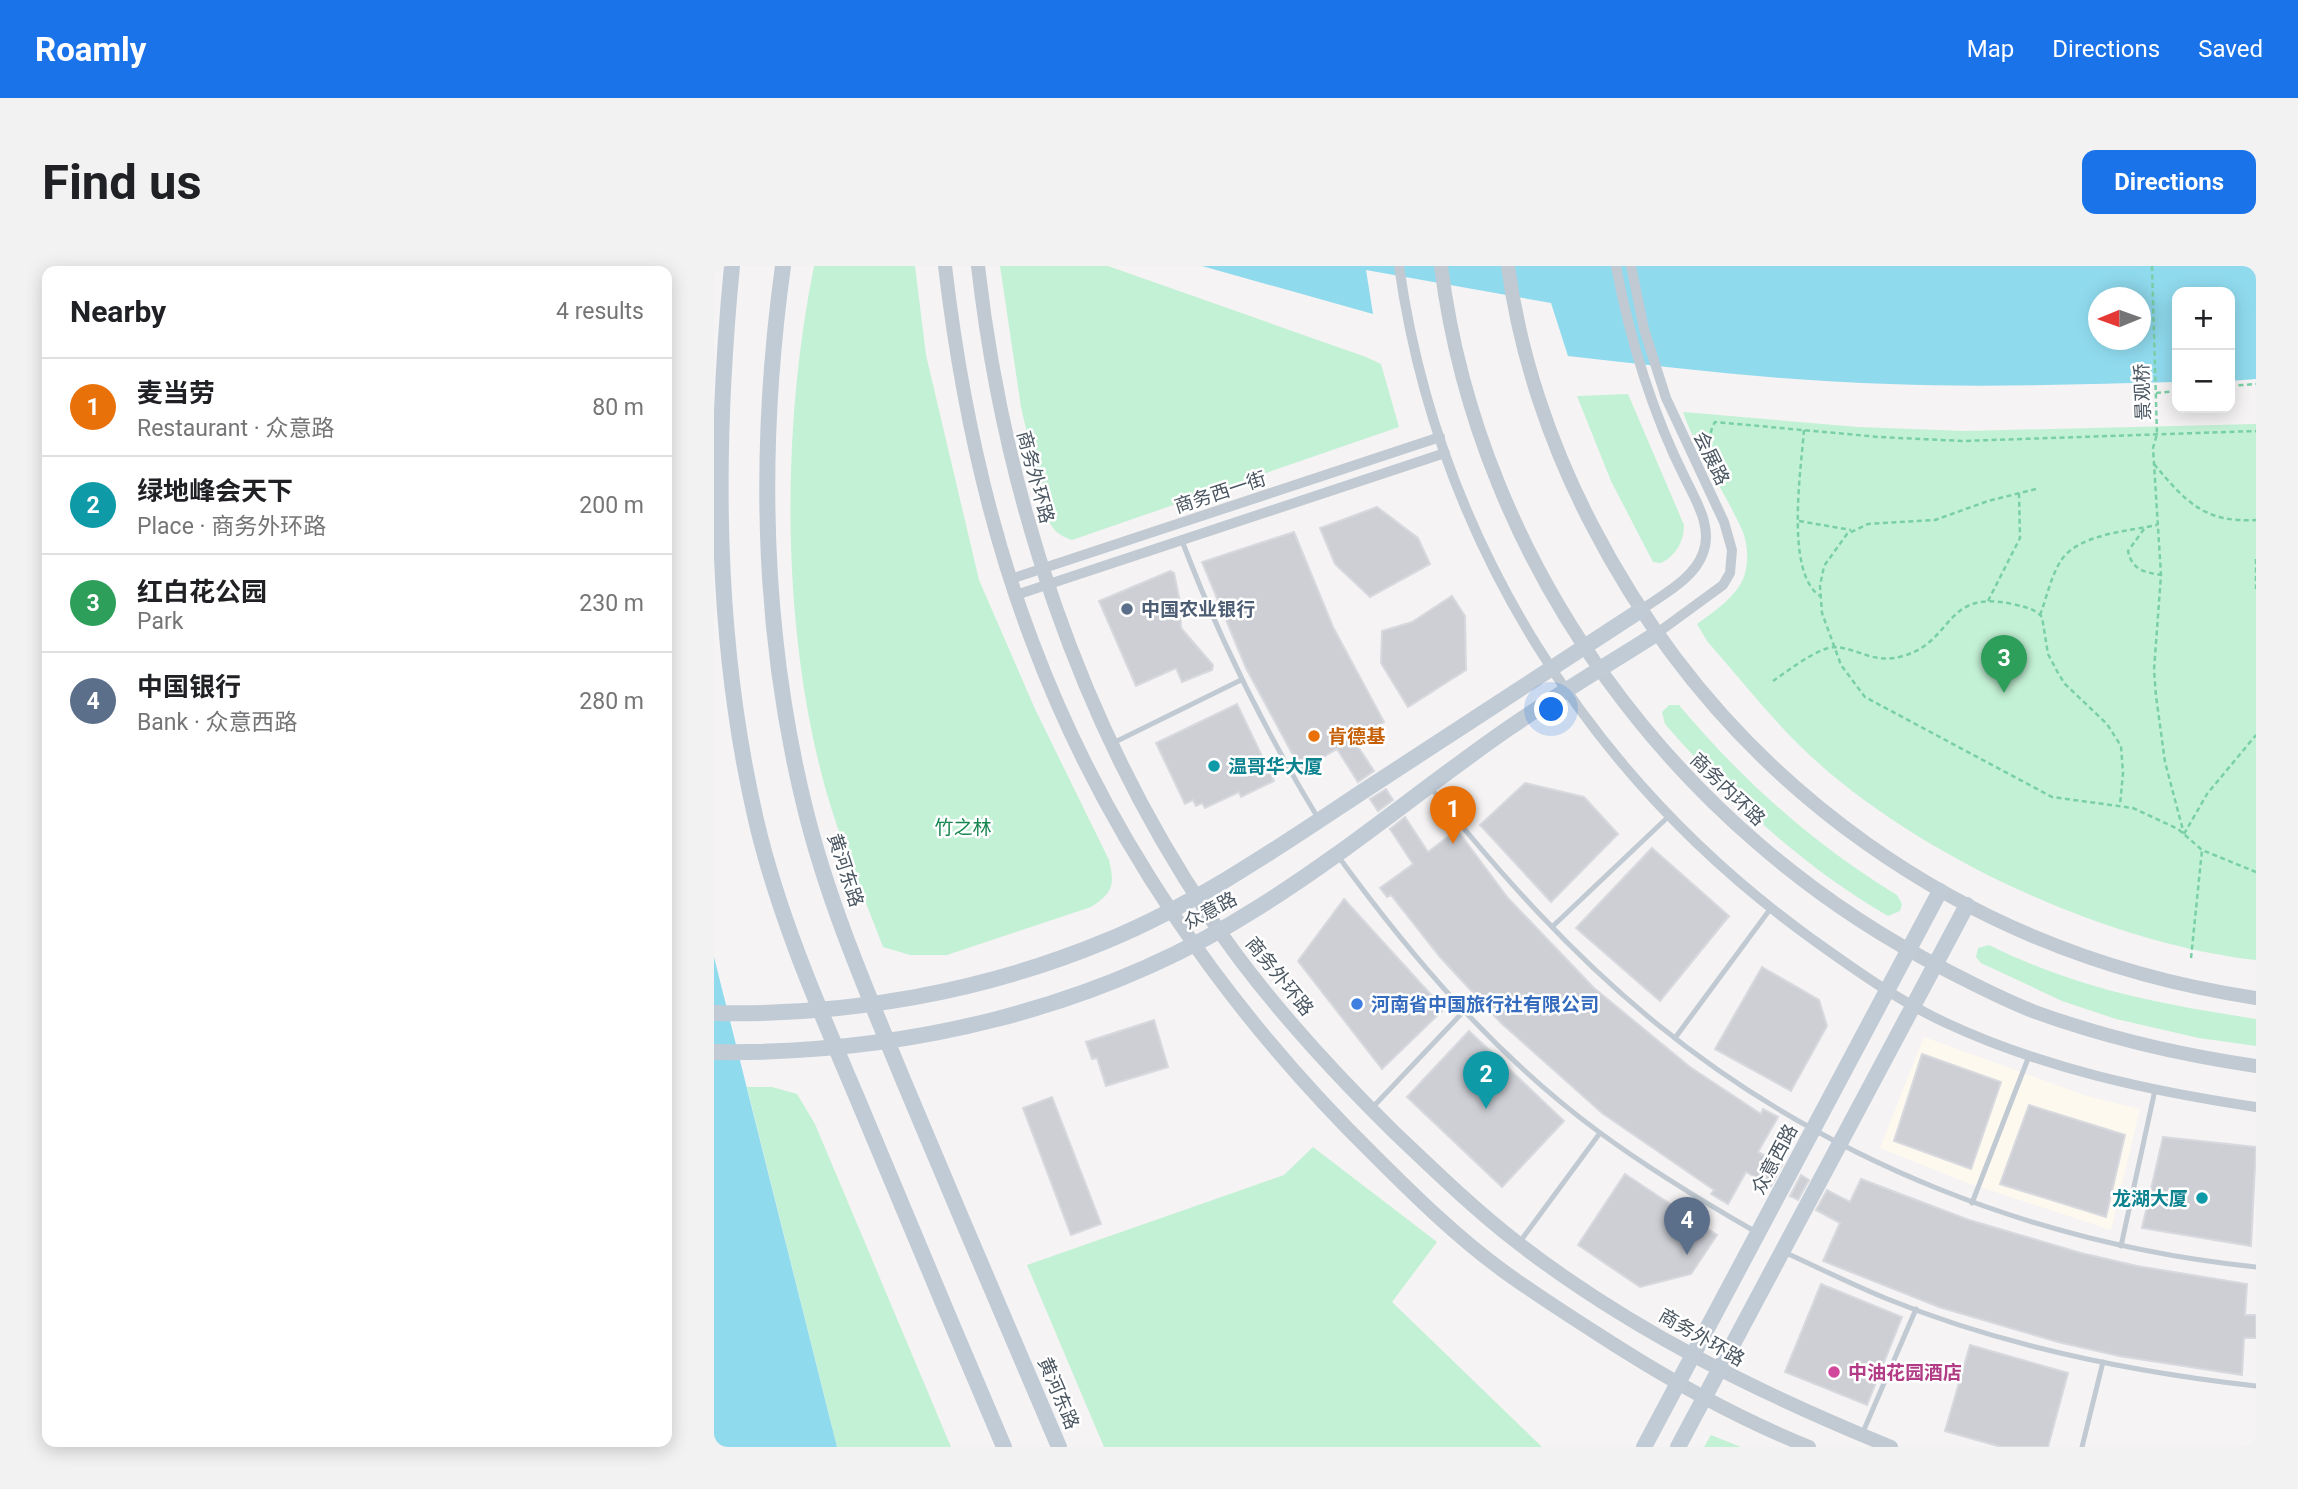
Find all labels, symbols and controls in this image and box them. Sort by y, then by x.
text: Roamly [35,30,146,69]
text: Map [1967,35,2014,63]
text: Directions [2052,35,2160,63]
text: Saved [2198,35,2263,63]
button: Directions [2082,150,2256,214]
text: Find us [42,154,202,211]
north arrow [2088,287,2151,350]
map controls [2172,287,2235,413]
button: + [2172,287,2235,350]
text: Nearby [70,294,166,329]
text: 4 results [556,298,644,325]
button: − [2172,350,2235,413]
street label: 景观桥 [2130,363,2155,421]
text: 麦当劳 [137,378,215,408]
text: 1 [86,394,100,421]
text: 80 m [592,394,644,421]
text: Restaurant · 众意路 [137,415,334,442]
street label: 商务外环路 [1012,428,1059,526]
street label: 会展路 [1689,428,1734,489]
street label: 商务西一街 [1171,467,1269,518]
text: 绿地峰会天下 [137,476,293,506]
text: 2 [86,492,100,519]
text: 200 m [579,492,644,519]
text: Place · 商务外环路 [137,513,326,540]
text: 红白花公园 [137,577,267,607]
text: 3 [86,590,100,617]
text: 230 m [579,590,644,617]
place label: 中国农业银行 [1141,598,1255,621]
marker: 中国农业银行 [1119,601,1135,617]
text: Park [137,608,183,635]
pin: 3 [1981,635,2027,693]
text: 中国银行 [137,672,241,702]
text: 4 [86,688,100,715]
text: 280 m [579,688,644,715]
your location [1534,692,1568,726]
text: Bank · 众意西路 [137,709,298,736]
place label: 肯德基 [1328,725,1386,748]
marker: 肯德基 [1306,728,1322,744]
street label: 商务内环路 [1685,748,1770,831]
place label: 温哥华大厦 [1228,755,1323,778]
marker: 温哥华大厦 [1206,758,1222,774]
pin: 1 [1430,786,1476,844]
park label: 竹之林 [934,816,992,839]
street label: 黄河东路 [823,830,868,910]
street label: 众意路 [1180,887,1241,934]
street label: 商务外环路 [1241,932,1318,1020]
place label: 河南省中国旅行社有限公司 [1371,993,1599,1016]
marker: 河南省中国旅行社有限公司 [1349,996,1365,1012]
pin: 2 [1463,1051,1509,1109]
street label: 众意西路 [1746,1120,1802,1198]
place label: 龙湖大厦 [2112,1187,2188,1210]
marker: 龙湖大厦 [2194,1190,2210,1206]
pin: 4 [1664,1197,1710,1255]
street label: 商务外环路 [1655,1304,1749,1371]
street label: 黄河东路 [1033,1354,1084,1433]
place label: 中油花园酒店 [1848,1361,1962,1384]
marker: 中油花园酒店 [1826,1364,1842,1380]

